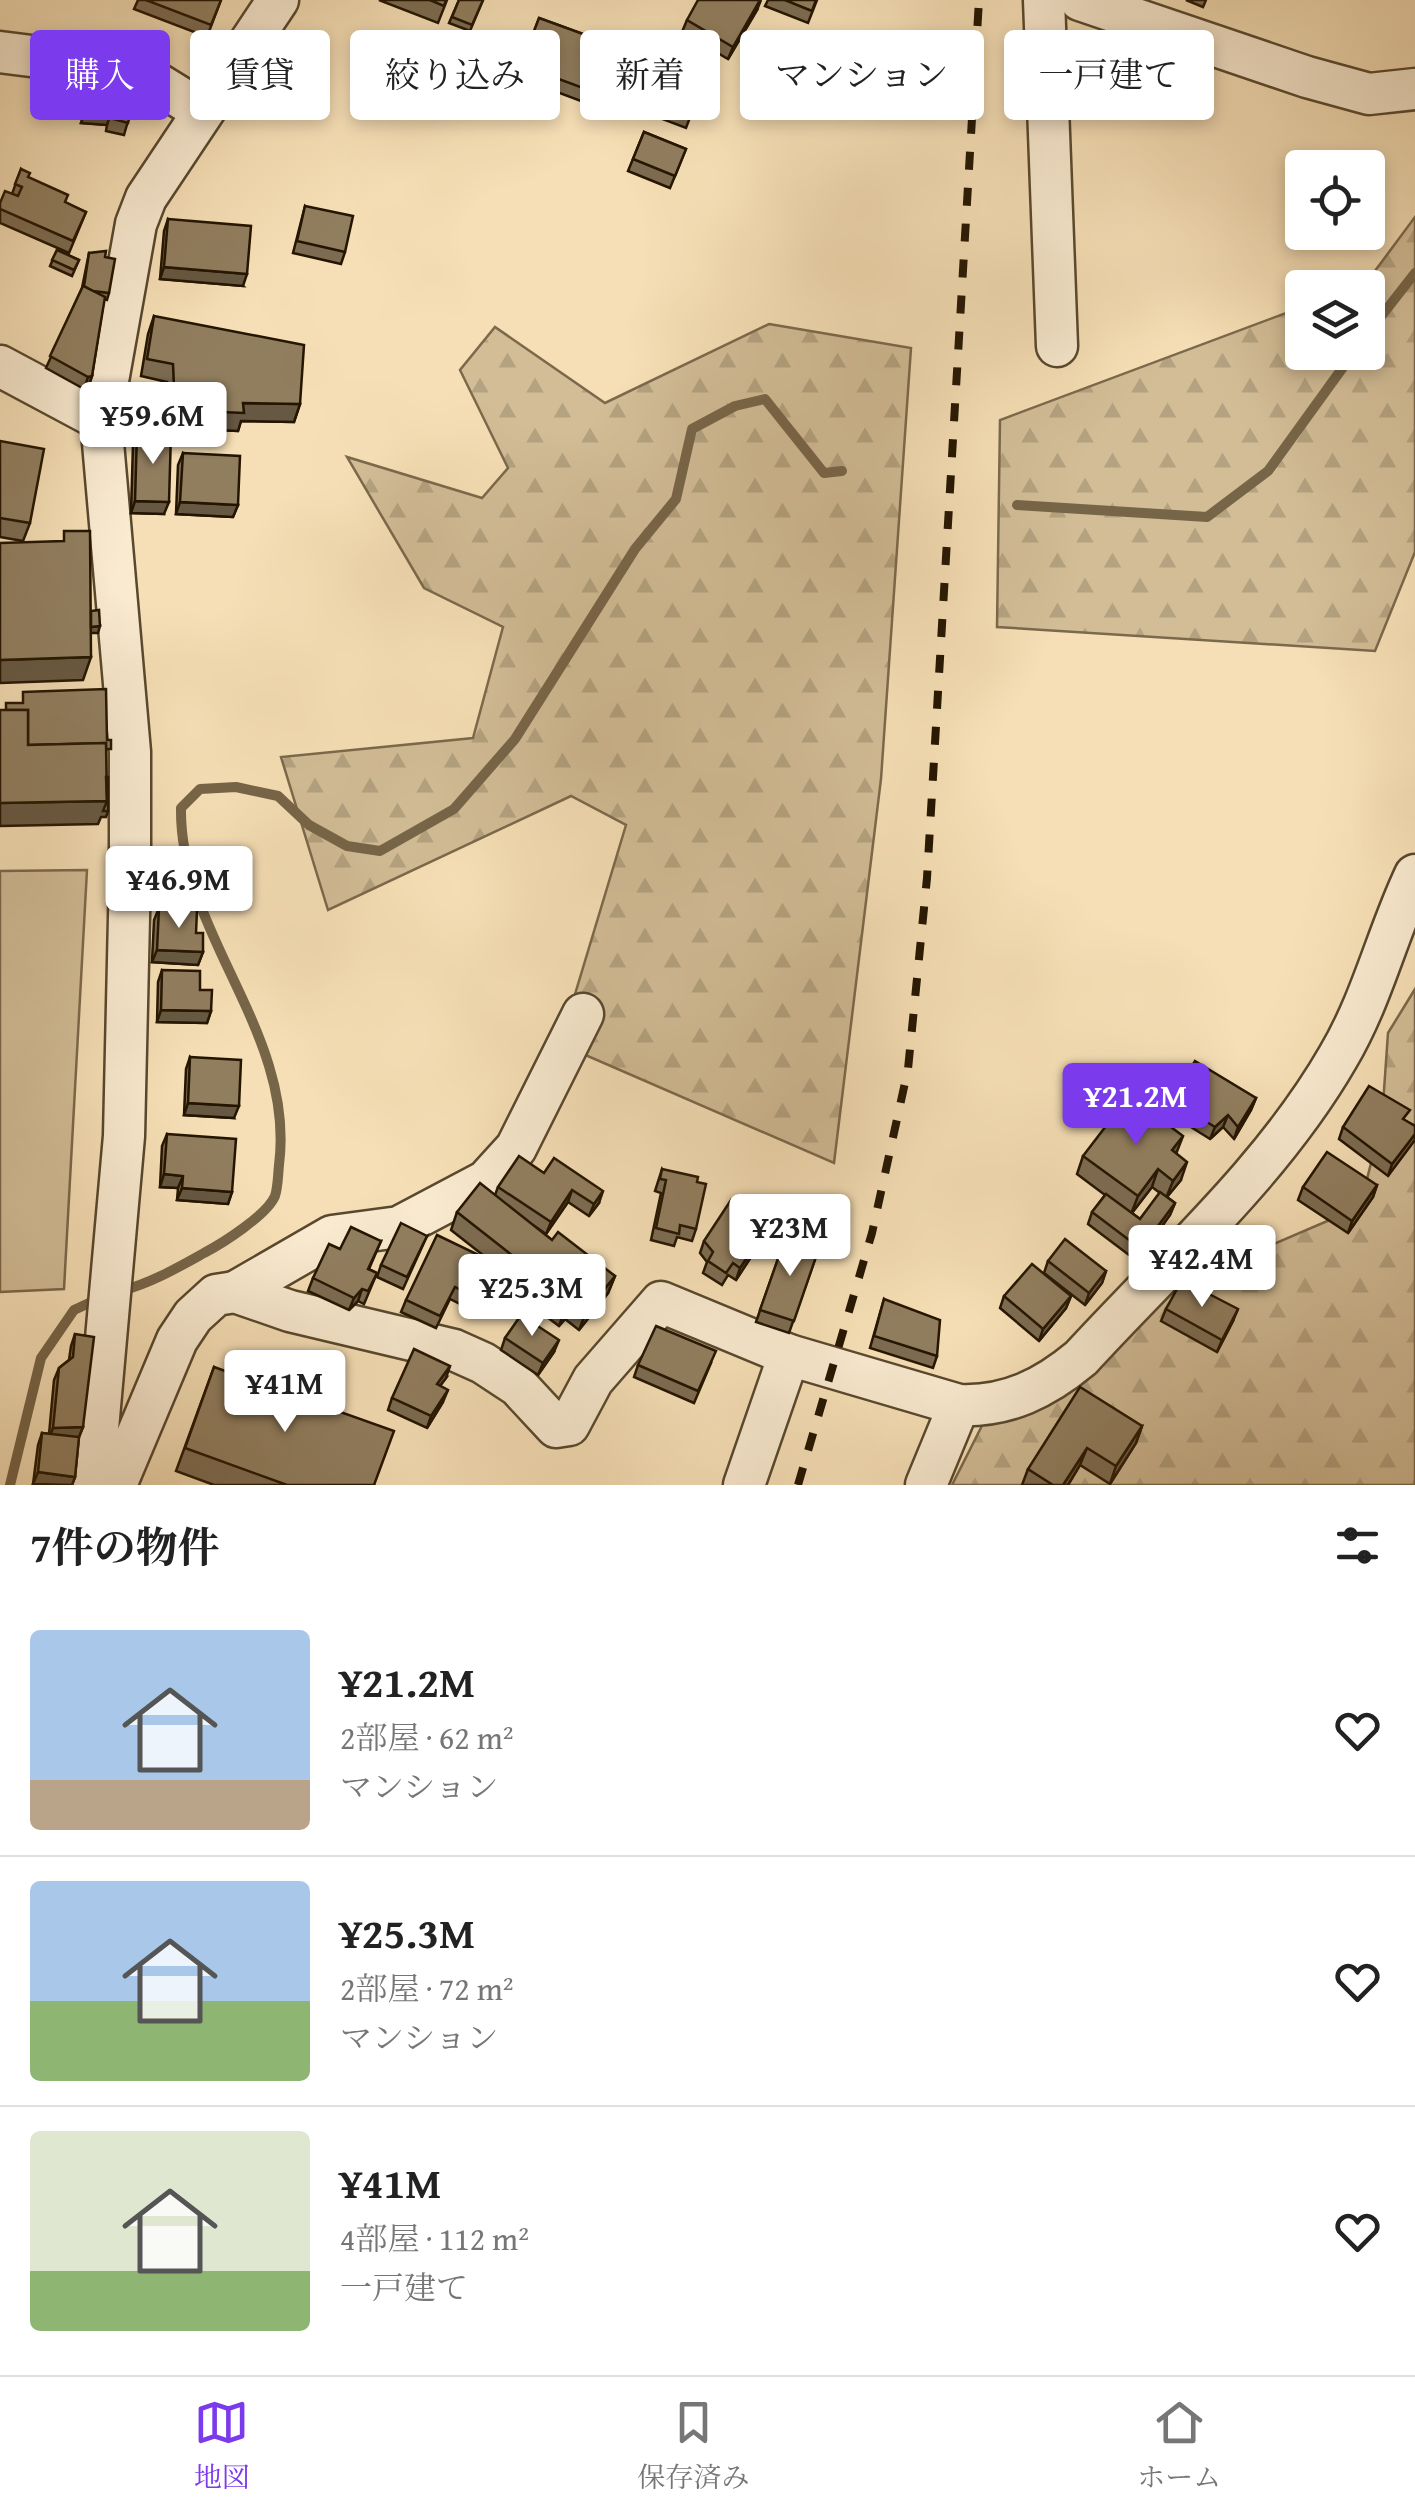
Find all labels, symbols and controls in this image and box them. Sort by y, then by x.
chip: 購入 [30,30,170,120]
chip: 賃貸 [190,30,330,120]
chip: 絞り込み [350,30,560,120]
chip: 新着 [580,30,720,120]
chip: マンション [740,30,984,120]
chip: 一戸建て [1004,30,1214,120]
map controls [1285,150,1385,370]
button: locate [1285,150,1385,250]
button: layers [1285,270,1385,370]
pin: ¥59.6M [72,382,234,467]
text: ¥59.6M [102,391,204,438]
pin: ¥46.9M [98,846,260,931]
text: ¥46.9M [128,855,230,902]
pin: ¥21.2M [1055,1063,1217,1148]
text: ¥21.2M [1085,1072,1187,1119]
pin: ¥23M [731,1194,849,1279]
text: ¥23M [751,1203,829,1250]
pin: ¥42.4M [1121,1225,1283,1310]
text: ¥42.4M [1151,1234,1253,1281]
pin: ¥25.3M [451,1254,613,1339]
text: ¥25.3M [481,1263,583,1310]
pin: ¥41M [226,1350,344,1435]
text: ¥41M [246,1359,324,1406]
text: 7件の物件 [30,1516,220,1577]
icon: filters [1330,1518,1385,1573]
text: ¥21.2M [340,1651,475,1712]
icon: home [110,1670,230,1790]
icon: heart [1330,1703,1385,1758]
text: 2部屋 · 62 m² [340,1714,514,1761]
text: マンション [340,1763,499,1810]
text: ¥25.3M [340,1902,475,1963]
icon: home [110,1921,230,2041]
icon: heart [1330,1954,1385,2009]
text: 2部屋 · 72 m² [340,1965,514,2012]
text: マンション [340,2014,499,2061]
text: ¥41M [340,2152,441,2213]
icon: home [110,2171,230,2291]
icon: heart [1330,2204,1385,2259]
text: 4部屋 · 112 m² [340,2215,529,2262]
text: 一戸建て [340,2264,468,2311]
tab: 地図 [194,2395,250,2497]
tab: 保存済み [637,2395,749,2497]
tab: ホーム [1137,2395,1221,2497]

